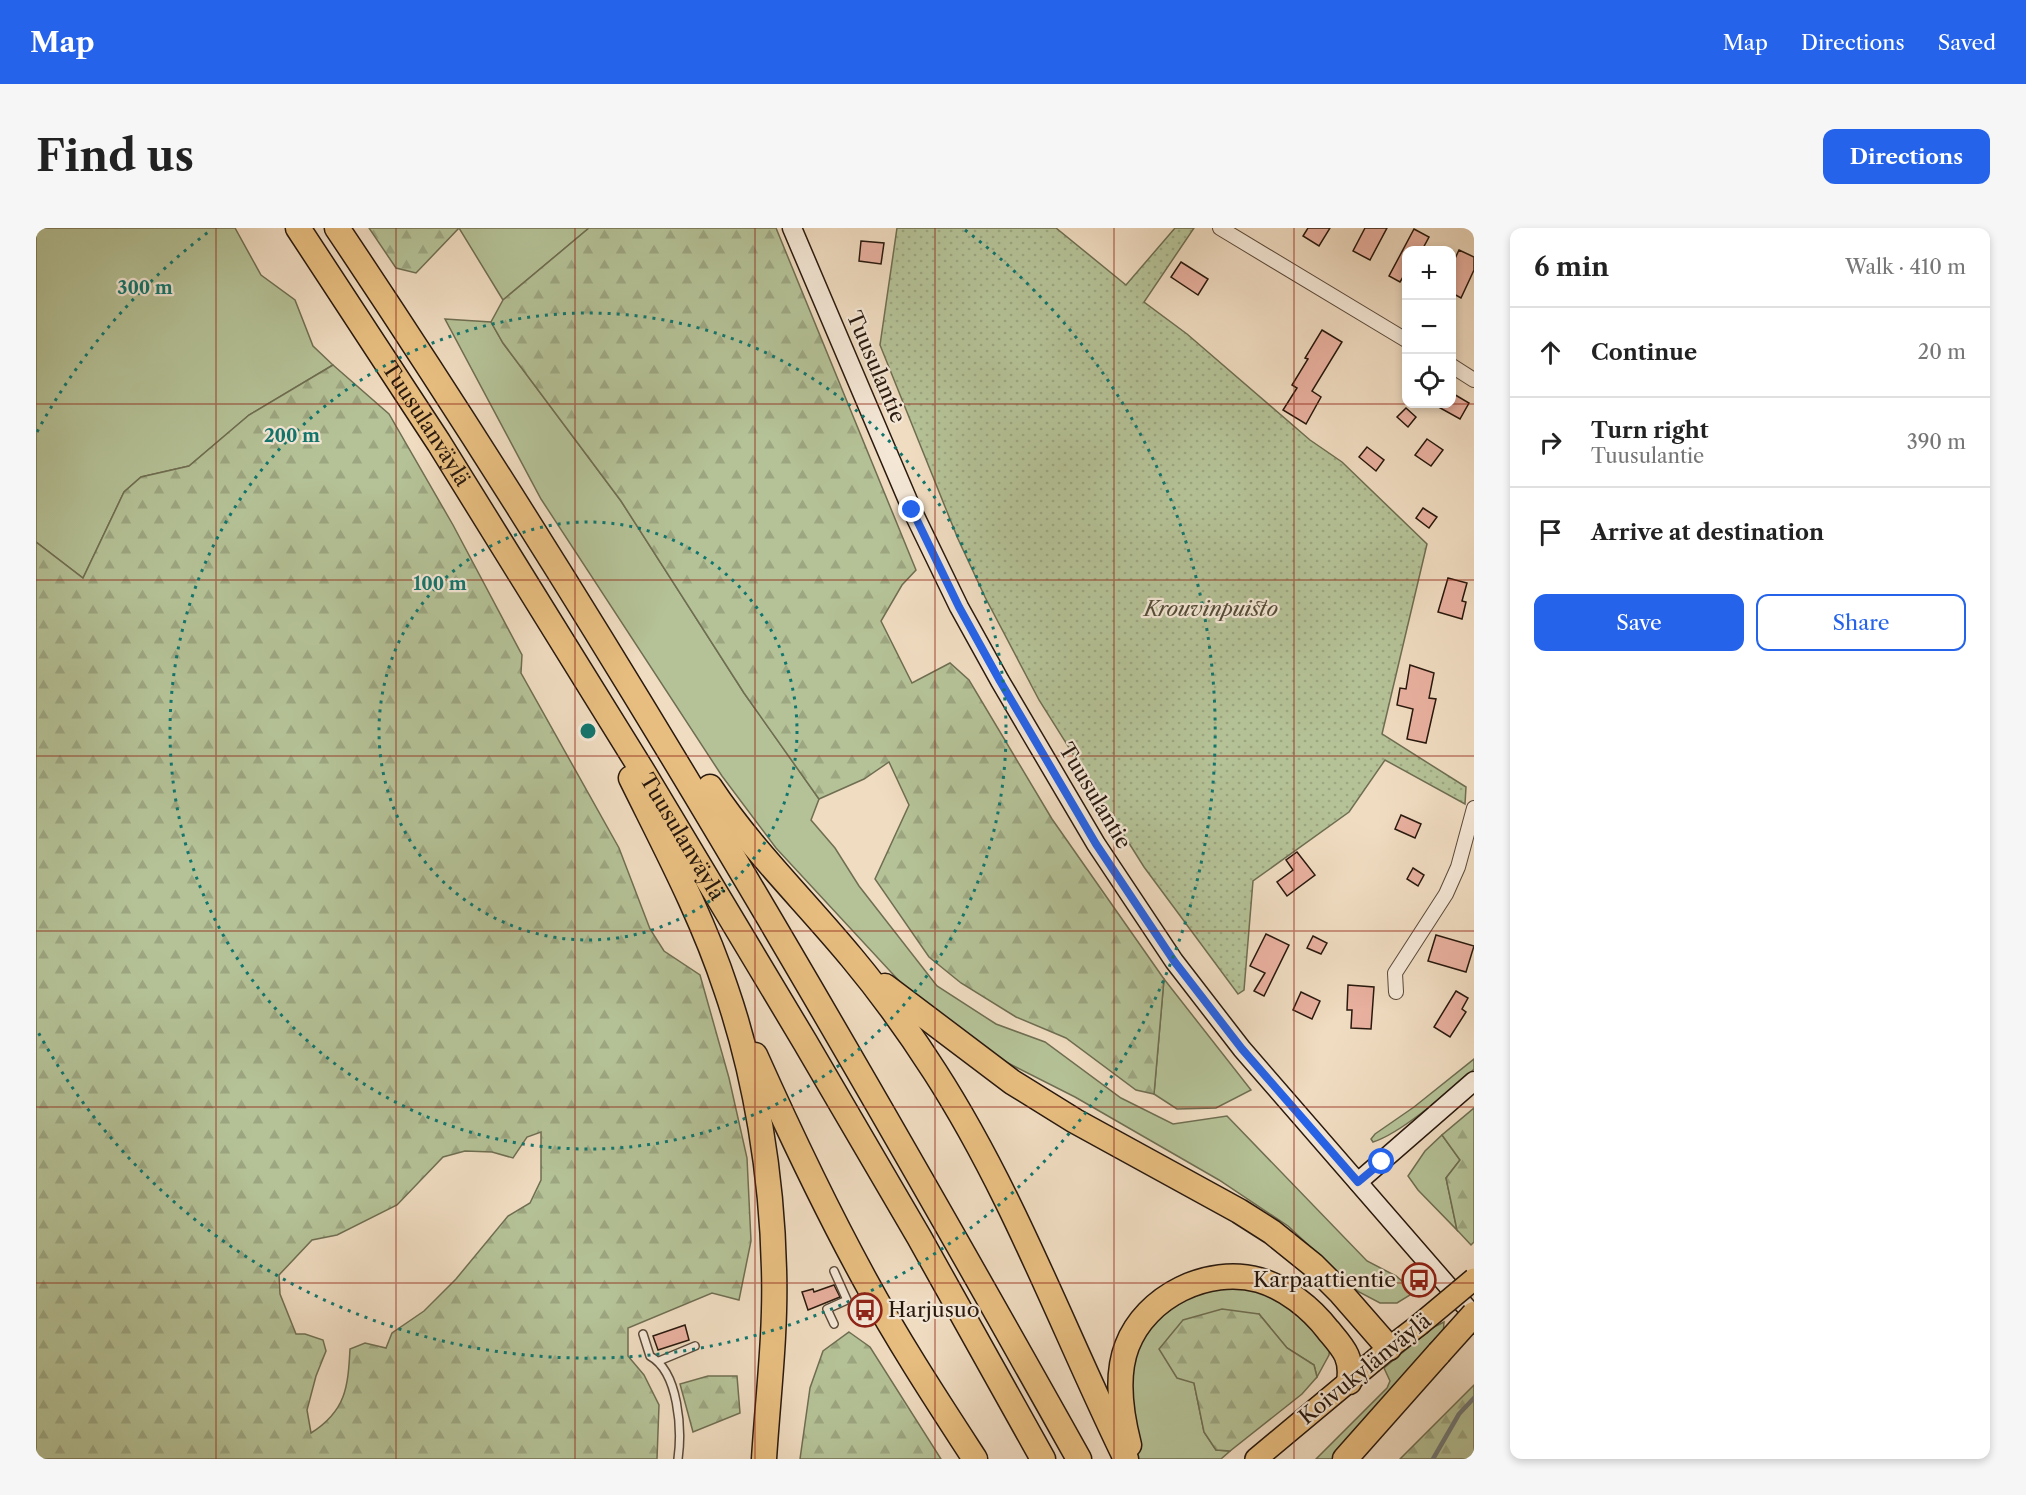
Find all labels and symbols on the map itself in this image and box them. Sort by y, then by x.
text: 300 m [117,277,173,299]
street label: Tuusulantie [842,307,911,426]
street label: Tuusulanväylä [377,357,476,491]
text: 200 m [264,425,320,447]
route end [898,496,924,522]
text: 100 m [413,573,467,595]
park label: Krouvinpuisto [1142,596,1278,621]
centre of rings [578,721,598,741]
street label: Tuusulantie [1054,738,1137,853]
street label: Tuusulanväylä [635,769,731,905]
route start [1368,1148,1394,1174]
bus stop icon: Karpaattientie [1401,1262,1437,1298]
place label: Karpaattientie [1253,1267,1396,1292]
bus stop icon: Harjusuo [847,1292,883,1328]
place label: Harjusuo [888,1297,980,1322]
street label: Koivukylänväylä [1294,1307,1436,1429]

